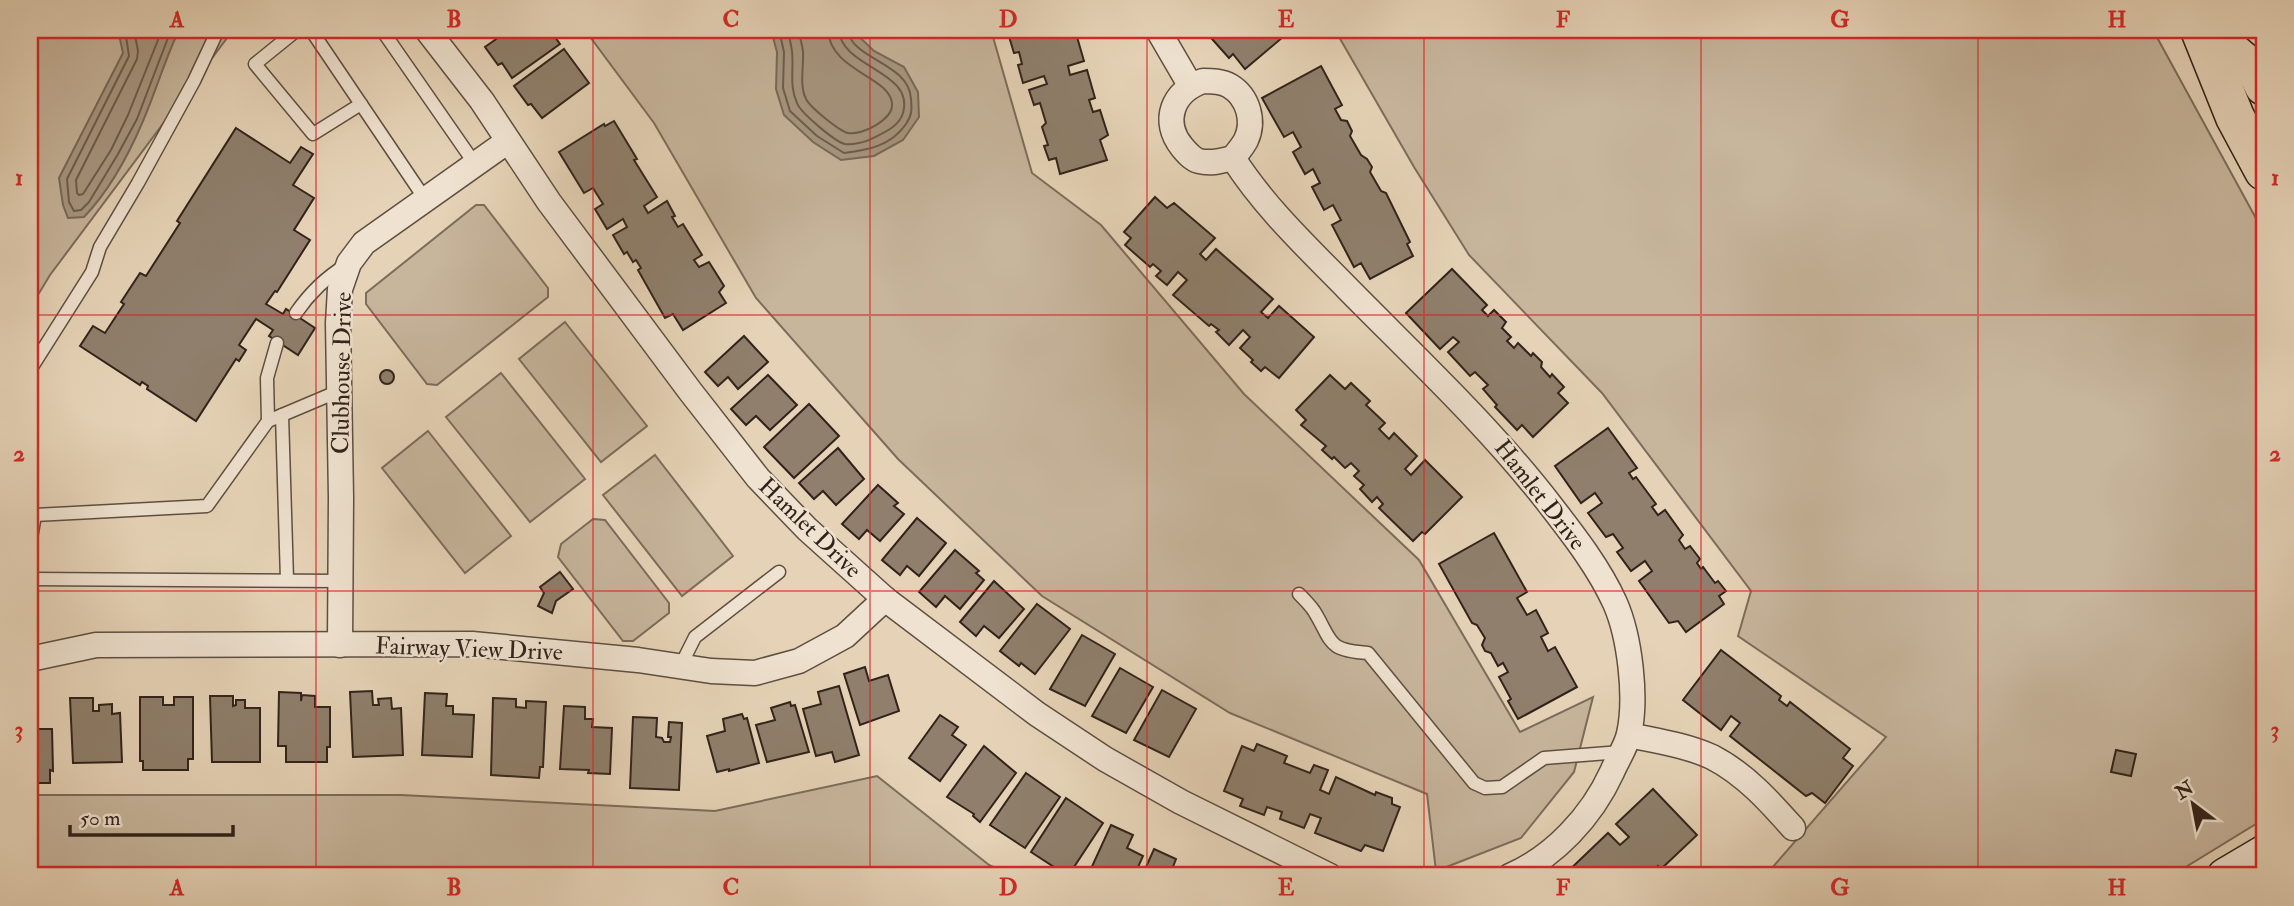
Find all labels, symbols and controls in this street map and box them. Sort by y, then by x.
text: A [169,5,185,34]
text: B [446,5,462,34]
text: C [723,5,739,34]
text: D [999,5,1017,34]
text: E [1278,5,1295,34]
text: F [1556,5,1571,34]
text: G [1830,5,1850,34]
text: H [2108,5,2127,34]
text: 1 [15,163,23,192]
text: 1 [2271,163,2279,192]
street label: Clubhouse Drive [325,292,359,454]
street label: Hamlet Drive [1487,433,1593,557]
text: 2 [13,439,25,468]
text: 2 [2269,439,2281,468]
street label: Hamlet Drive [752,471,868,585]
street label: Fairway View Drive [375,630,563,668]
text: 3 [15,715,23,744]
text: 3 [2271,715,2279,744]
north arrow [2158,769,2228,839]
text: N [2170,775,2199,806]
scale bar [70,794,233,838]
text: 50 m [80,805,121,832]
text: A [169,873,185,902]
text: B [446,873,462,902]
text: C [723,873,739,902]
text: D [999,873,1017,902]
text: E [1278,873,1295,902]
text: F [1556,873,1571,902]
text: G [1830,873,1850,902]
text: H [2108,873,2127,902]

